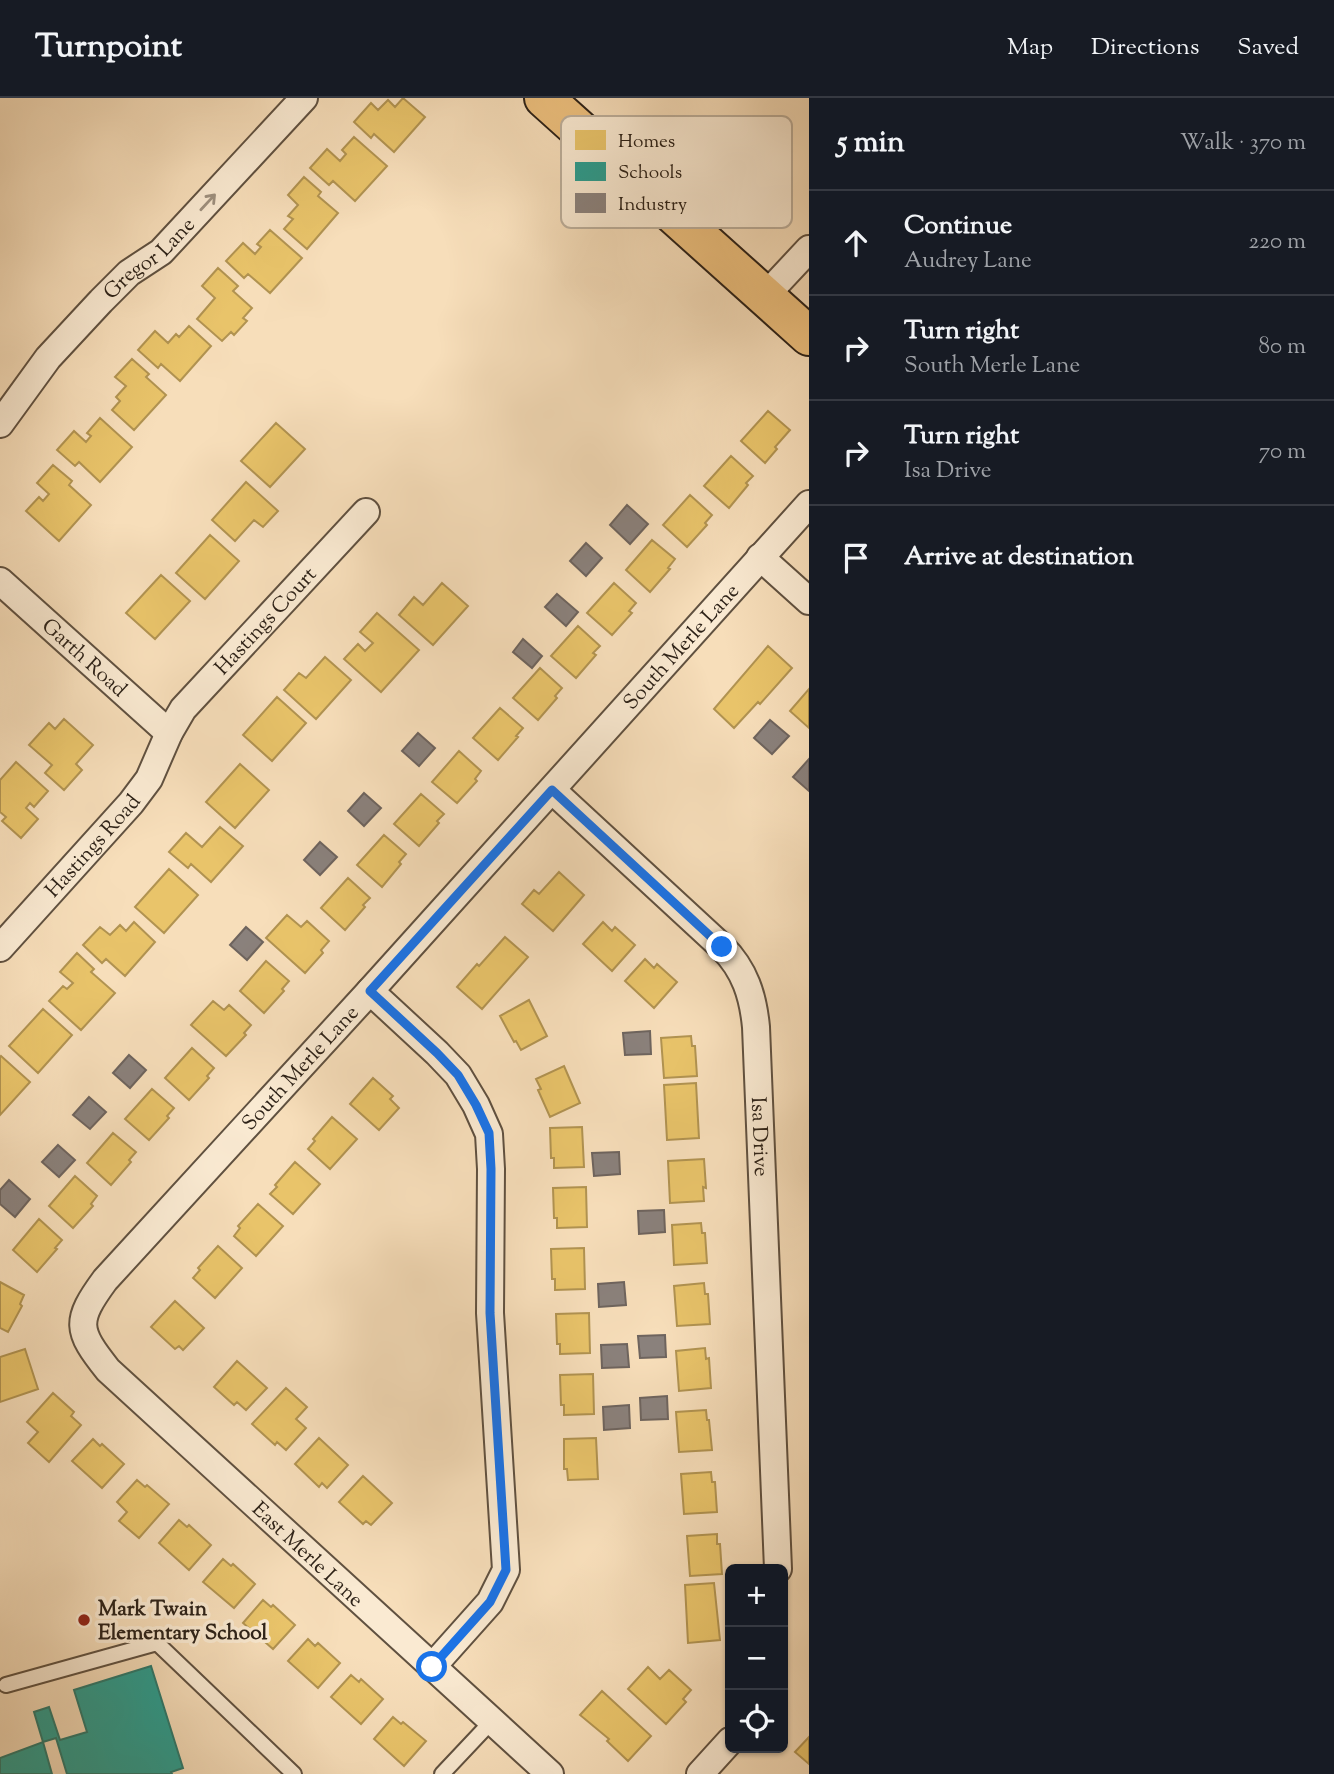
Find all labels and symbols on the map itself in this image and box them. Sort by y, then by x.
legend [561,116,792,228]
text: Homes [618,129,675,156]
text: Schools [618,160,682,187]
text: Industry [618,192,688,219]
one-way arrow [199,194,216,211]
street label: Gregor Lane [97,211,203,307]
street label: Hastings Court [209,561,325,683]
street label: South Merle Lane [617,578,747,717]
street label: Garth Road [34,612,133,705]
street label: Hastings Road [39,789,149,905]
route end [706,931,737,962]
street label: South Merle Lane [236,999,367,1138]
street label: Isa Drive [742,1096,775,1177]
street label: East Merle Lane [244,1496,369,1615]
place label: Mark Twain Elementary School [98,1595,268,1649]
marker: Mark Twain Elementary School [76,1612,92,1628]
route start [416,1651,447,1682]

